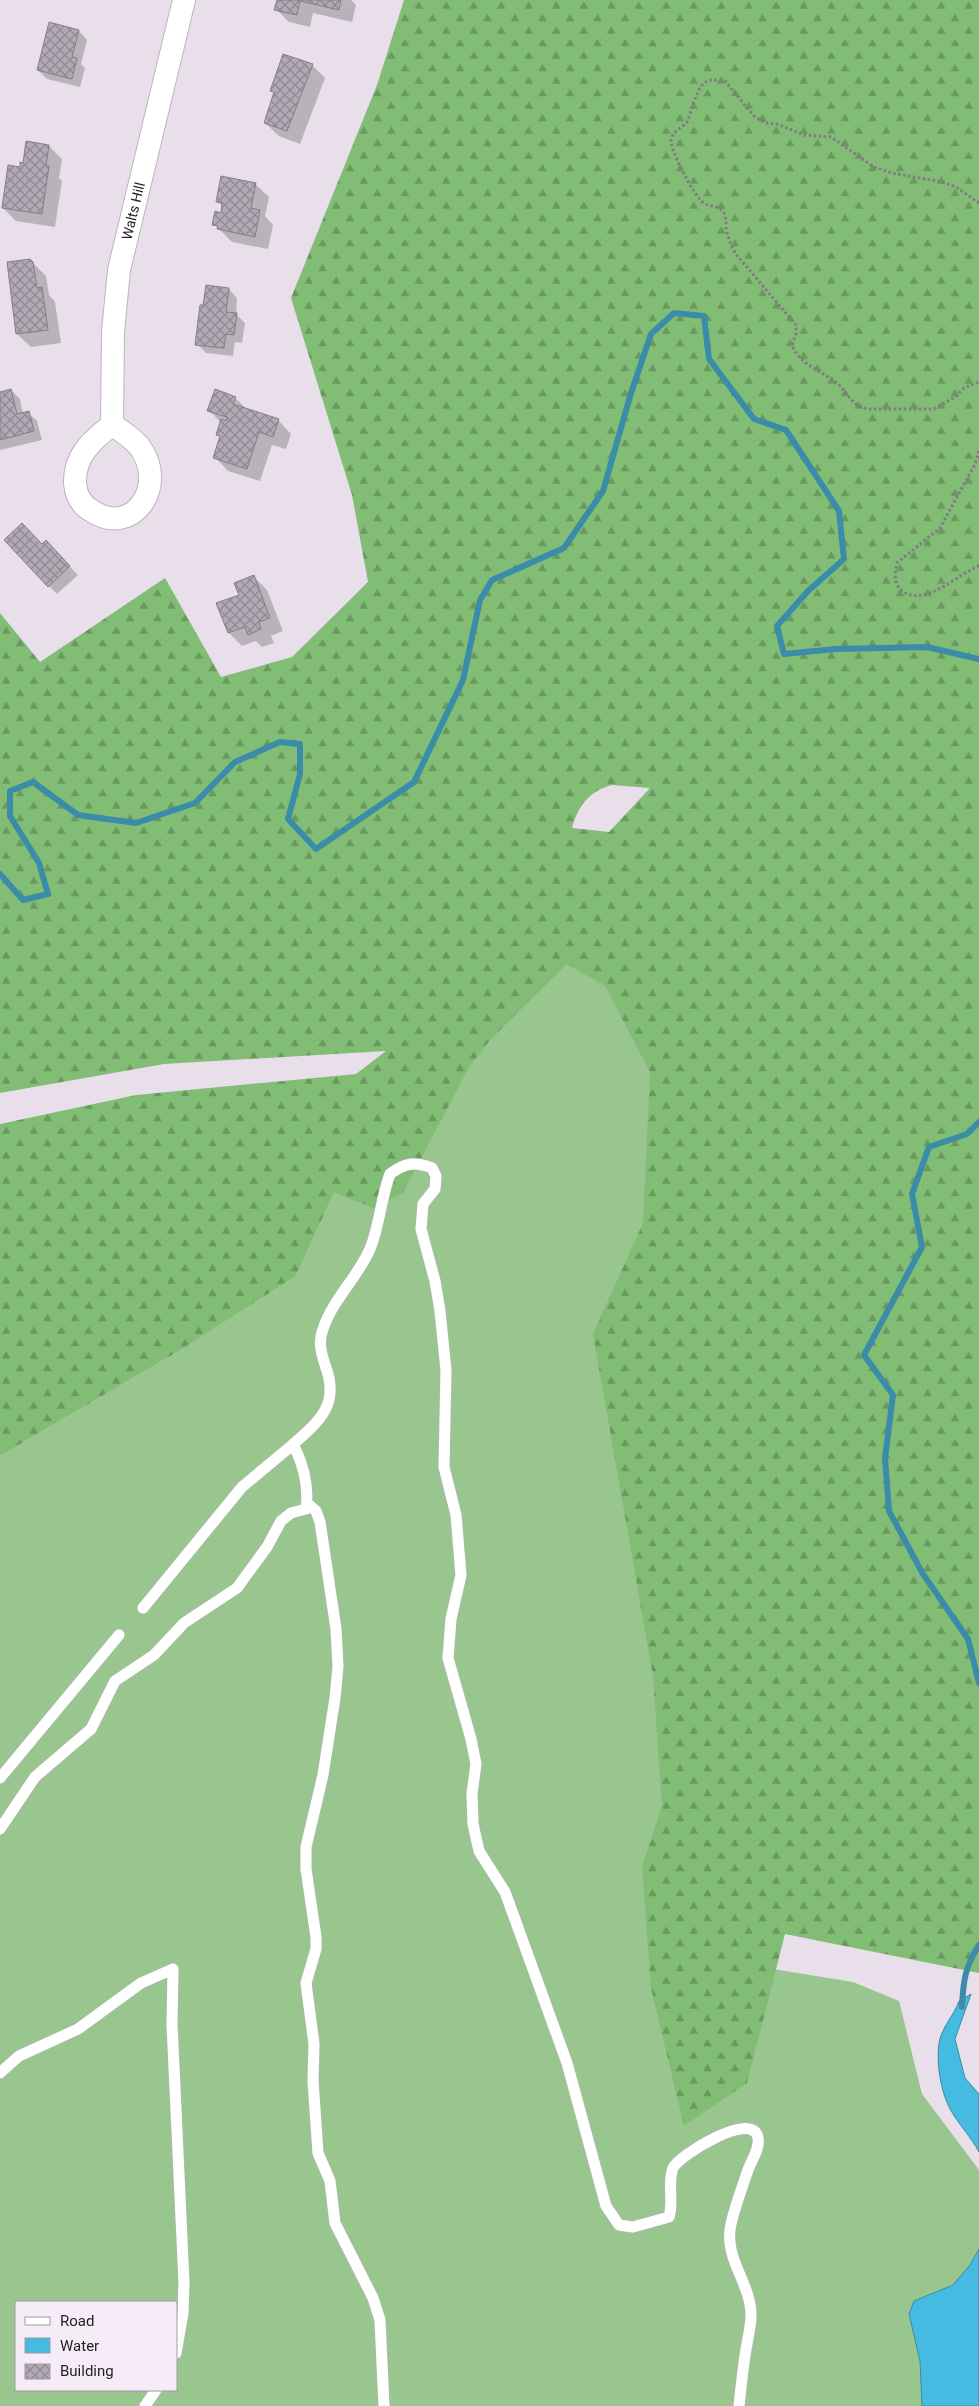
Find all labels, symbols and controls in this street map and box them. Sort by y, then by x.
street label: Walts Hill [119,181,148,241]
legend [15,2301,178,2391]
text: Road [60,2312,94,2330]
text: Water [60,2337,99,2355]
text: Building [60,2362,114,2380]

